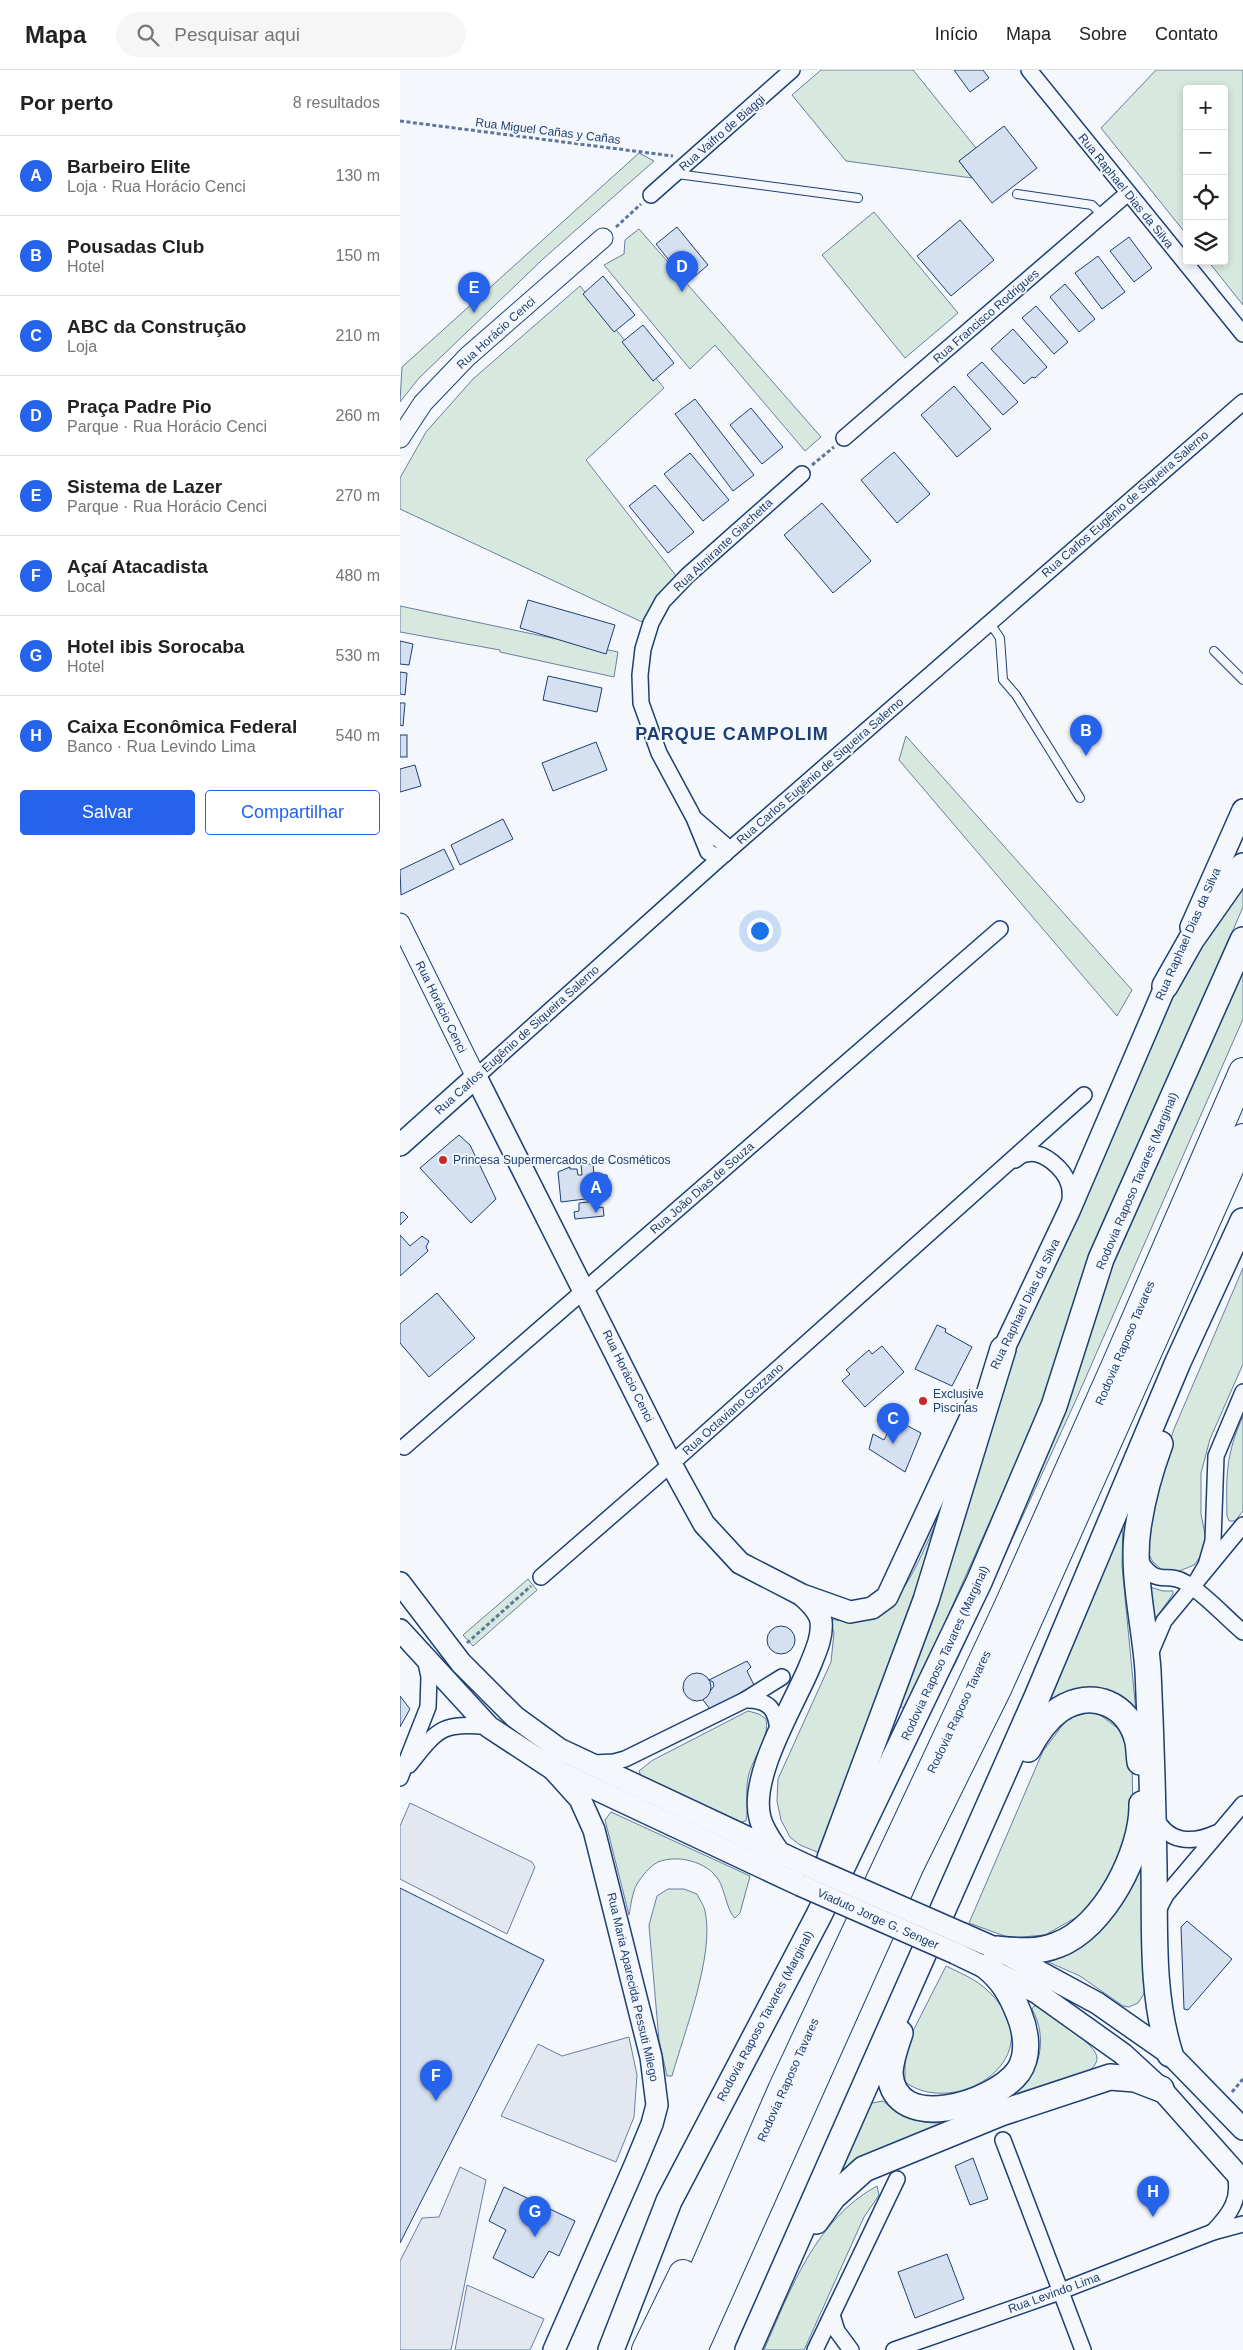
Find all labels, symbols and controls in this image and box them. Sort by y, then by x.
search box [116,12,466,57]
text: Mapa [25,21,86,48]
icon: search [134,21,162,49]
text: Pesquisar aqui [174,24,300,45]
text: Início [935,24,978,44]
text: Mapa [1006,24,1051,44]
text: Sobre [1079,24,1127,44]
text: Contato [1155,24,1218,44]
map controls [1183,85,1228,265]
button: + [1183,85,1228,130]
text: Por perto [20,91,113,114]
street label: Rua Vaifro de Biaggi [676,92,768,174]
text: 8 resultados [293,94,380,111]
street label: Rua Miguel Cañas y Cañas [475,115,621,147]
button: − [1183,130,1228,175]
street label: Rua Raphael Dias da Silva [1075,131,1177,251]
text: Barbeiro Elite [67,156,191,177]
text: A [30,167,42,184]
text: 130 m [336,167,380,184]
button: locate [1183,175,1228,220]
text: Loja · Rua Horácio Cenci [67,178,246,195]
button: layers [1183,220,1228,265]
text: Pousadas Club [67,236,204,257]
text: B [30,247,42,264]
text: 150 m [336,247,380,264]
pin: D [666,251,698,292]
text: Hotel [67,258,104,275]
street label: Rua Francisco Rodrigues [930,266,1042,366]
pin: E [458,272,490,313]
street label: Rua Horácio Cenci [454,294,538,372]
text: ABC da Construção [67,316,246,337]
text: C [30,327,42,344]
text: 210 m [336,327,380,344]
text: Loja [67,338,97,355]
text: Praça Padre Pio [67,396,212,417]
text: D [30,407,42,424]
text: 260 m [336,407,380,424]
text: Parque · Rua Horácio Cenci [67,418,267,435]
street label: Rua Carlos Eugênio de Siqueira Salerno [1039,428,1211,580]
text: Sistema de Lazer [67,476,222,497]
text: E [31,487,41,504]
text: 270 m [336,487,380,504]
street label: Rua Almirante Giachetta [671,495,776,594]
text: Parque · Rua Horácio Cenci [67,498,267,515]
text: Açaí Atacadista [67,556,208,577]
text: F [31,567,41,584]
text: 480 m [336,567,380,584]
text: Local [67,578,105,595]
text: Hotel ibis Sorocaba [67,636,244,657]
text: G [30,647,42,664]
text: 530 m [336,647,380,664]
text: Hotel [67,658,104,675]
street label: Rua Carlos Eugênio de Siqueira Salerno [734,695,906,847]
pin: B [1070,715,1102,756]
text: Caixa Econômica Federal [67,716,297,737]
district label: PARQUE CAMPOLIM [635,724,829,744]
text: H [30,727,42,744]
text: 540 m [336,727,380,744]
text: Banco · Rua Levindo Lima [67,738,256,755]
button: Salvar [20,790,195,835]
button: Compartilhar [205,790,380,835]
street label: Rua Raphael Dias da Silva [1152,865,1224,1002]
your location [747,918,773,944]
street label: Rua Horácio Cenci [413,959,469,1055]
street label: Rua Carlos Eugênio de Siqueira Salerno [432,962,602,1118]
street label: Rodovia Raposo Tavares (Marginal) [1093,1090,1181,1272]
street label: Rua João Dias de Souza [647,1139,757,1237]
place label: Princesa Supermercados de Cosméticos [453,1153,670,1167]
marker: Princesa Supermercados de Cosméticos [437,1154,449,1166]
pin: A [580,1172,612,1213]
street label: Rua Raphael Dias da Silva [987,1236,1063,1372]
street label: Rodovia Raposo Tavares [1092,1279,1158,1407]
street label: Rua Horácio Cenci [600,1328,656,1424]
street label: Rua Octaviano Gozzano [680,1360,787,1458]
place label: Exclusive Piscinas [933,1387,984,1415]
marker: Exclusive Piscinas [917,1395,929,1407]
pin: C [877,1403,909,1444]
street label: Rodovia Raposo Tavares (Marginal) [898,1563,992,1743]
street label: Rodovia Raposo Tavares [924,1648,994,1776]
street label: Viaduto Jorge G. Senger [815,1886,941,1952]
street label: Rua Maria Aparecida Pessuti Milego [604,1891,662,2083]
street label: Rodovia Raposo Tavares (Marginal) [714,1928,816,2104]
street label: Rodovia Raposo Tavares [754,2016,822,2144]
pin: F [420,2060,452,2101]
pin: H [1137,2176,1169,2217]
pin: G [519,2196,551,2237]
street label: Rua Levindo Lima [1006,2270,1102,2316]

